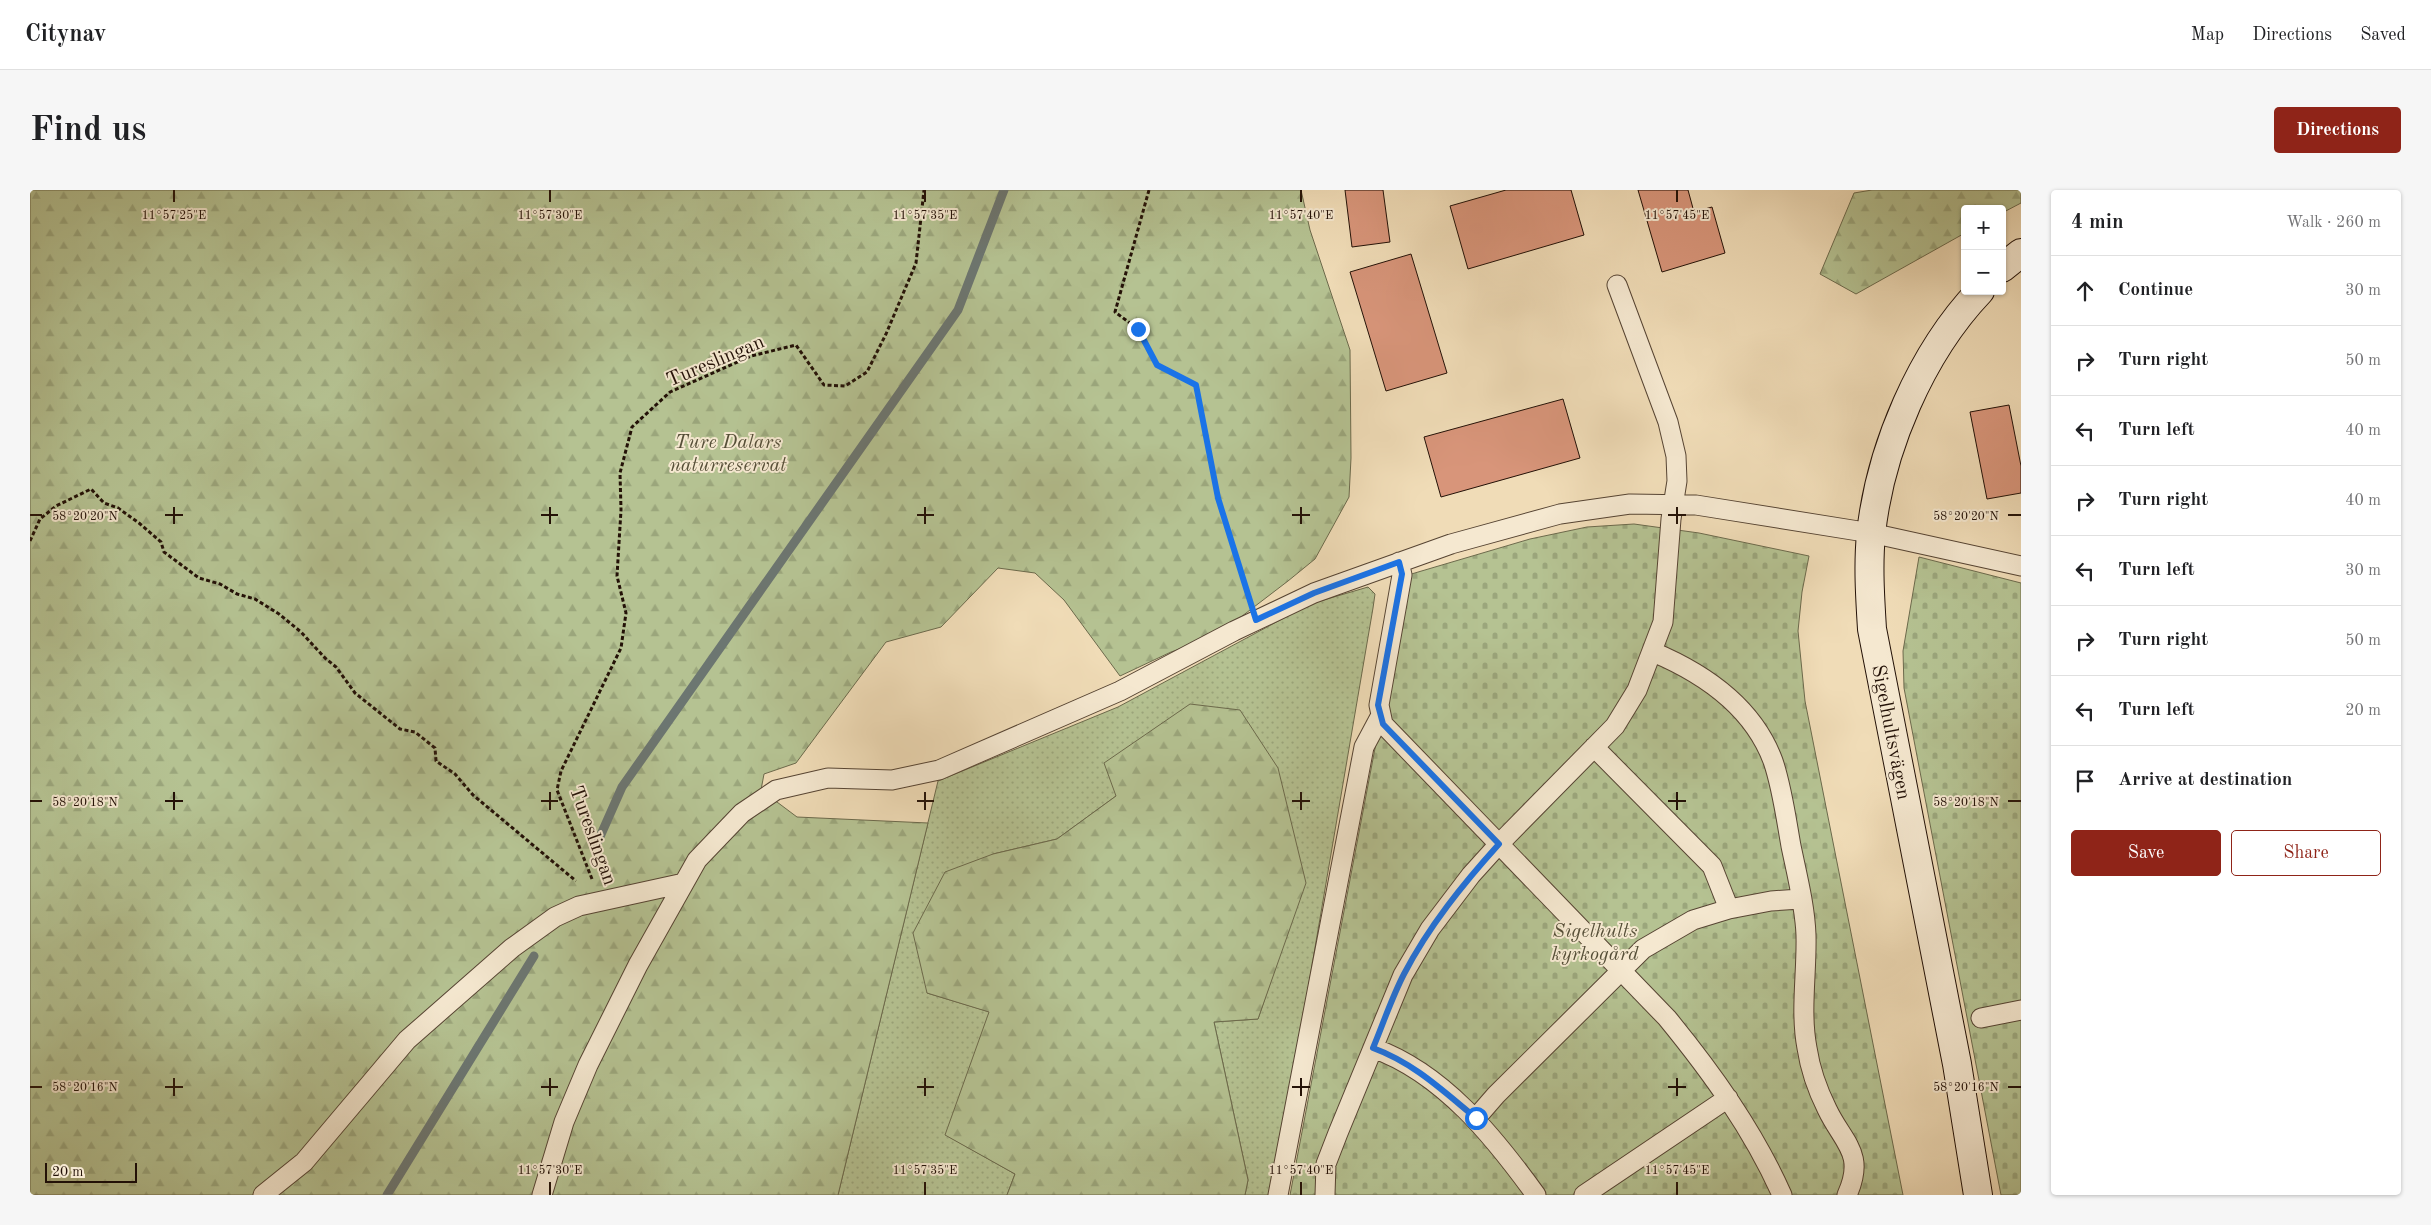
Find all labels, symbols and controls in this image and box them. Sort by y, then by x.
text: Citynav [25,23,106,47]
text: Map [2191,26,2224,44]
text: Directions [2252,26,2332,44]
text: Saved [2360,26,2406,44]
button: Directions [2274,107,2401,153]
text: Find us [30,113,146,148]
map controls [1961,205,2006,295]
button: + [1961,205,2006,250]
text: 11°57'25"E [142,209,206,222]
text: 11°57'30"E [518,209,582,222]
text: 11°57'35"E [893,209,957,222]
text: 11°57'40"E [1269,209,1333,222]
text: 11°57'45"E [1645,209,1709,222]
text: 4 min [2071,212,2124,233]
text: Walk · 260 m [2286,215,2381,231]
button: − [1961,250,2006,295]
icon: ahead [2071,277,2099,305]
text: Continue [2118,281,2193,300]
text: 30 m [2345,283,2381,299]
route end [1127,318,1150,341]
street label: Tureslingan [664,332,768,391]
icon: right [2071,347,2099,375]
text: Turn right [2118,351,2208,370]
text: 50 m [2345,353,2381,369]
icon: left [2071,417,2099,445]
text: Turn left [2118,421,2195,440]
text: 40 m [2345,423,2381,439]
park label: Ture Dalars naturreservat [669,433,787,476]
icon: right [2071,487,2099,515]
text: Turn right [2118,491,2208,510]
text: 40 m [2345,493,2381,509]
text: 58°20'20"N [52,510,118,523]
text: 58°20'20"N [1933,510,1999,523]
icon: left [2071,557,2099,585]
text: Turn left [2118,561,2195,580]
text: 30 m [2345,563,2381,579]
icon: right [2071,627,2099,655]
text: Turn right [2118,631,2208,650]
text: 50 m [2345,633,2381,649]
street label: Sigelhultsvägen [1867,663,1913,802]
icon: left [2071,697,2099,725]
text: Turn left [2118,701,2195,720]
text: 20 m [2345,703,2381,719]
icon: arrive [2071,767,2099,795]
text: Arrive at destination [2118,771,2292,790]
street label: Tureslingan [565,783,619,888]
text: 58°20'18"N [52,796,118,809]
text: 58°20'18"N [1933,796,1999,809]
button: Save [2071,830,2221,876]
button: Share [2231,830,2381,876]
park label: Sigelhults kyrkogård [1551,922,1639,965]
text: 58°20'16"N [52,1081,118,1094]
text: 58°20'16"N [1933,1081,1999,1094]
route start [1465,1107,1488,1130]
scale bar [45,1160,138,1183]
text: 11°57'30"E [518,1164,582,1177]
text: 11°57'35"E [893,1164,957,1177]
text: 11°57'40"E [1269,1164,1333,1177]
text: 11°57'45"E [1645,1164,1709,1177]
text: 20 m [52,1165,83,1179]

